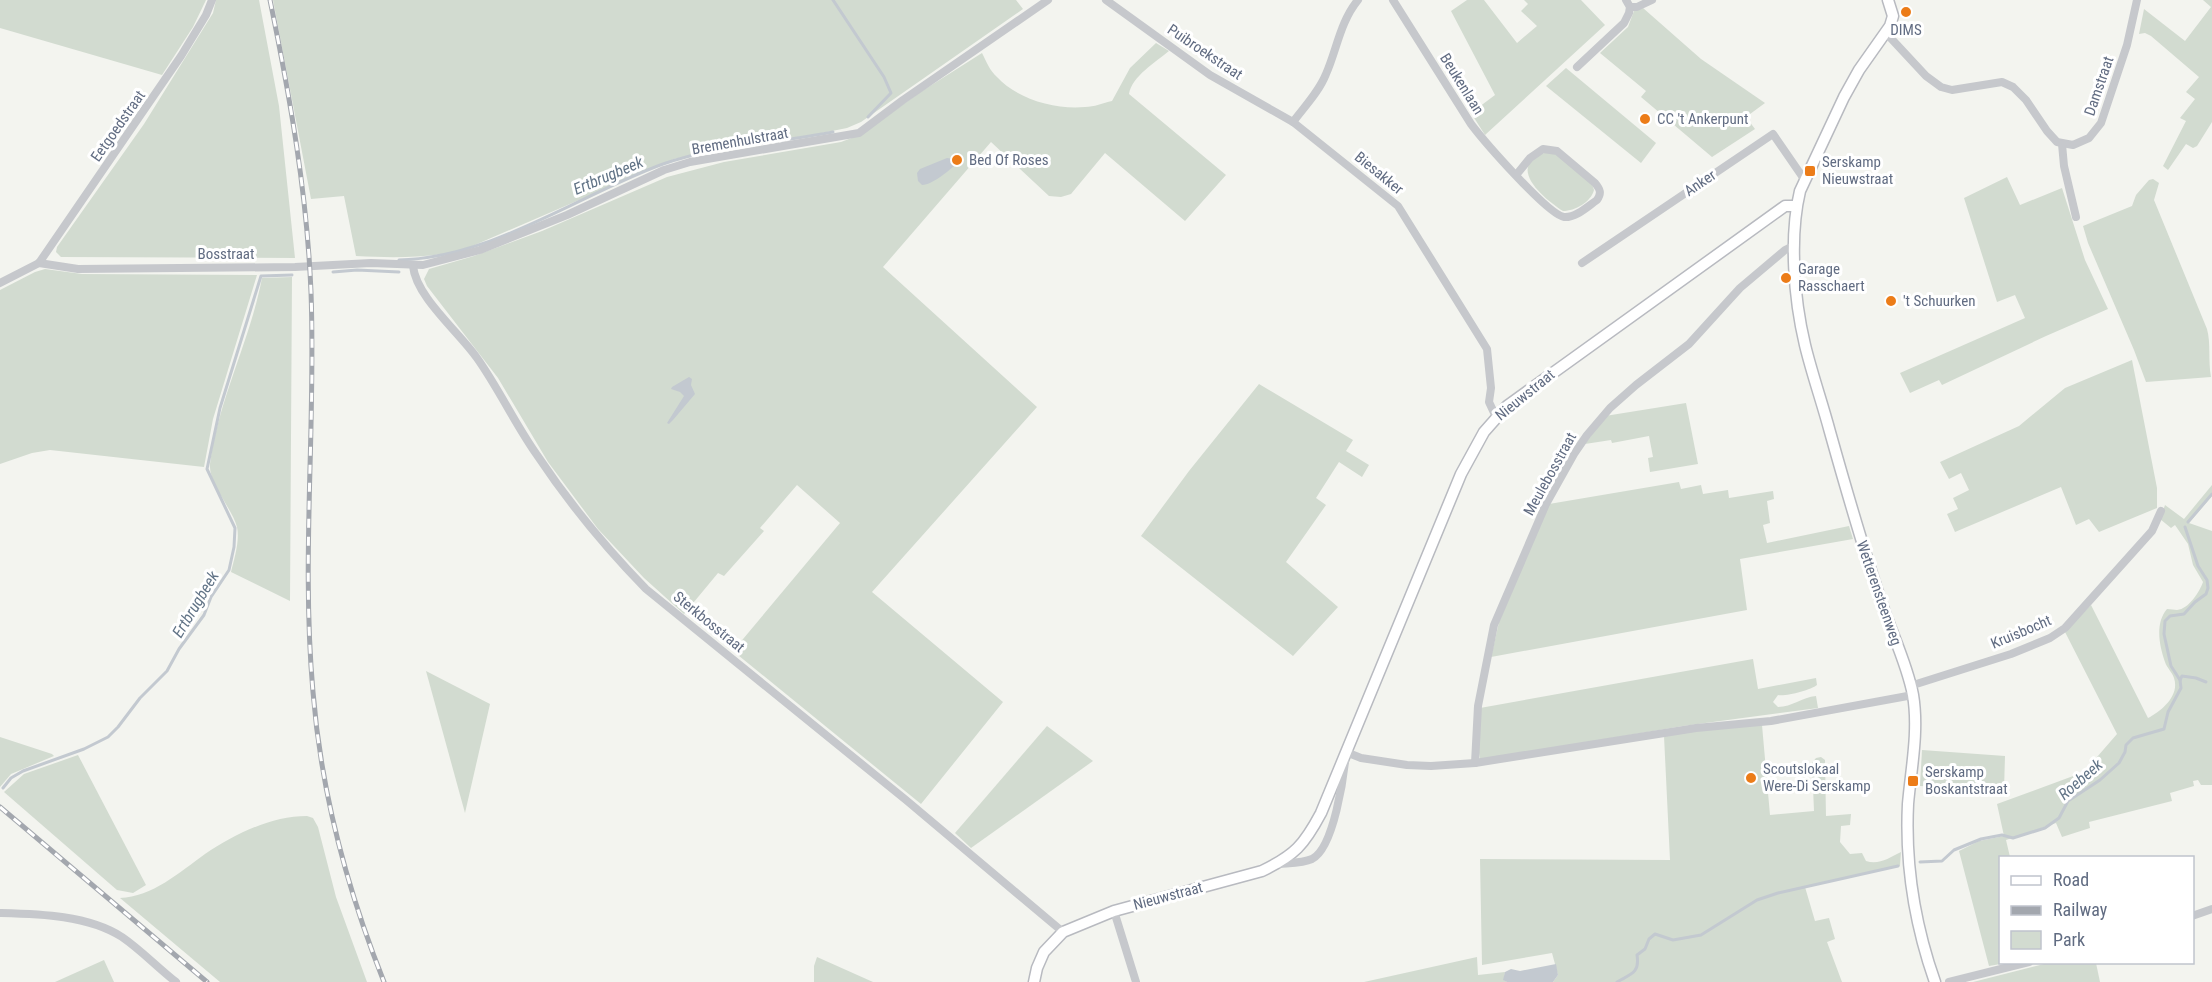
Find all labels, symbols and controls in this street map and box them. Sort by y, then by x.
marker: DIMS [1899,5,1913,19]
street label: Puibroekstraat [1164,20,1246,84]
place label: DIMS [1890,21,1922,39]
street label: Beukenlaan [1436,50,1488,118]
street label: Damstraat [2080,54,2118,118]
street label: Eetgoedstraat [87,87,149,165]
place label: CC 't Ankerpunt [1657,110,1748,128]
marker: CC 't Ankerpunt [1638,112,1652,126]
street label: Bremenhulstraat [690,124,790,158]
street label: Biesakker [1351,148,1407,198]
place label: Bed Of Roses [969,151,1049,169]
water label: Ertbrugbeek [570,152,647,199]
marker: Bed Of Roses [950,153,964,167]
place label: Serskamp Nieuwstraat [1822,153,1893,188]
marker: Serskamp Nieuwstraat [1803,164,1817,178]
street label: Anker [1681,166,1720,200]
street label: Bosstraat [198,245,254,263]
place label: Garage Rasschaert [1798,260,1865,295]
marker: Garage Rasschaert [1779,271,1793,285]
place label: 't Schuurken [1903,292,1975,310]
marker: 't Schuurken [1884,294,1898,308]
street label: Nieuwstraat [1492,366,1558,424]
street label: Meulebosstraat [1520,429,1580,519]
street label: Wetterensteenweg [1853,538,1905,648]
water label: Ertbrugbeek [168,567,223,641]
street label: Sterkbosstraat [670,588,748,656]
street label: Kruisbocht [1988,611,2054,653]
water label: Roebeek [2054,754,2107,804]
place label: Scoutslokaal Were-Di Serskamp [1763,760,1871,795]
place label: Serskamp Boskantstraat [1925,763,2008,798]
marker: Scoutslokaal Were-Di Serskamp [1744,771,1758,785]
marker: Serskamp Boskantstraat [1906,774,1920,788]
legend [1999,856,2194,964]
text: Road [2053,869,2089,890]
street label: Nieuwstraat [1131,878,1205,914]
text: Railway [2053,899,2108,920]
text: Park [2053,929,2085,950]

